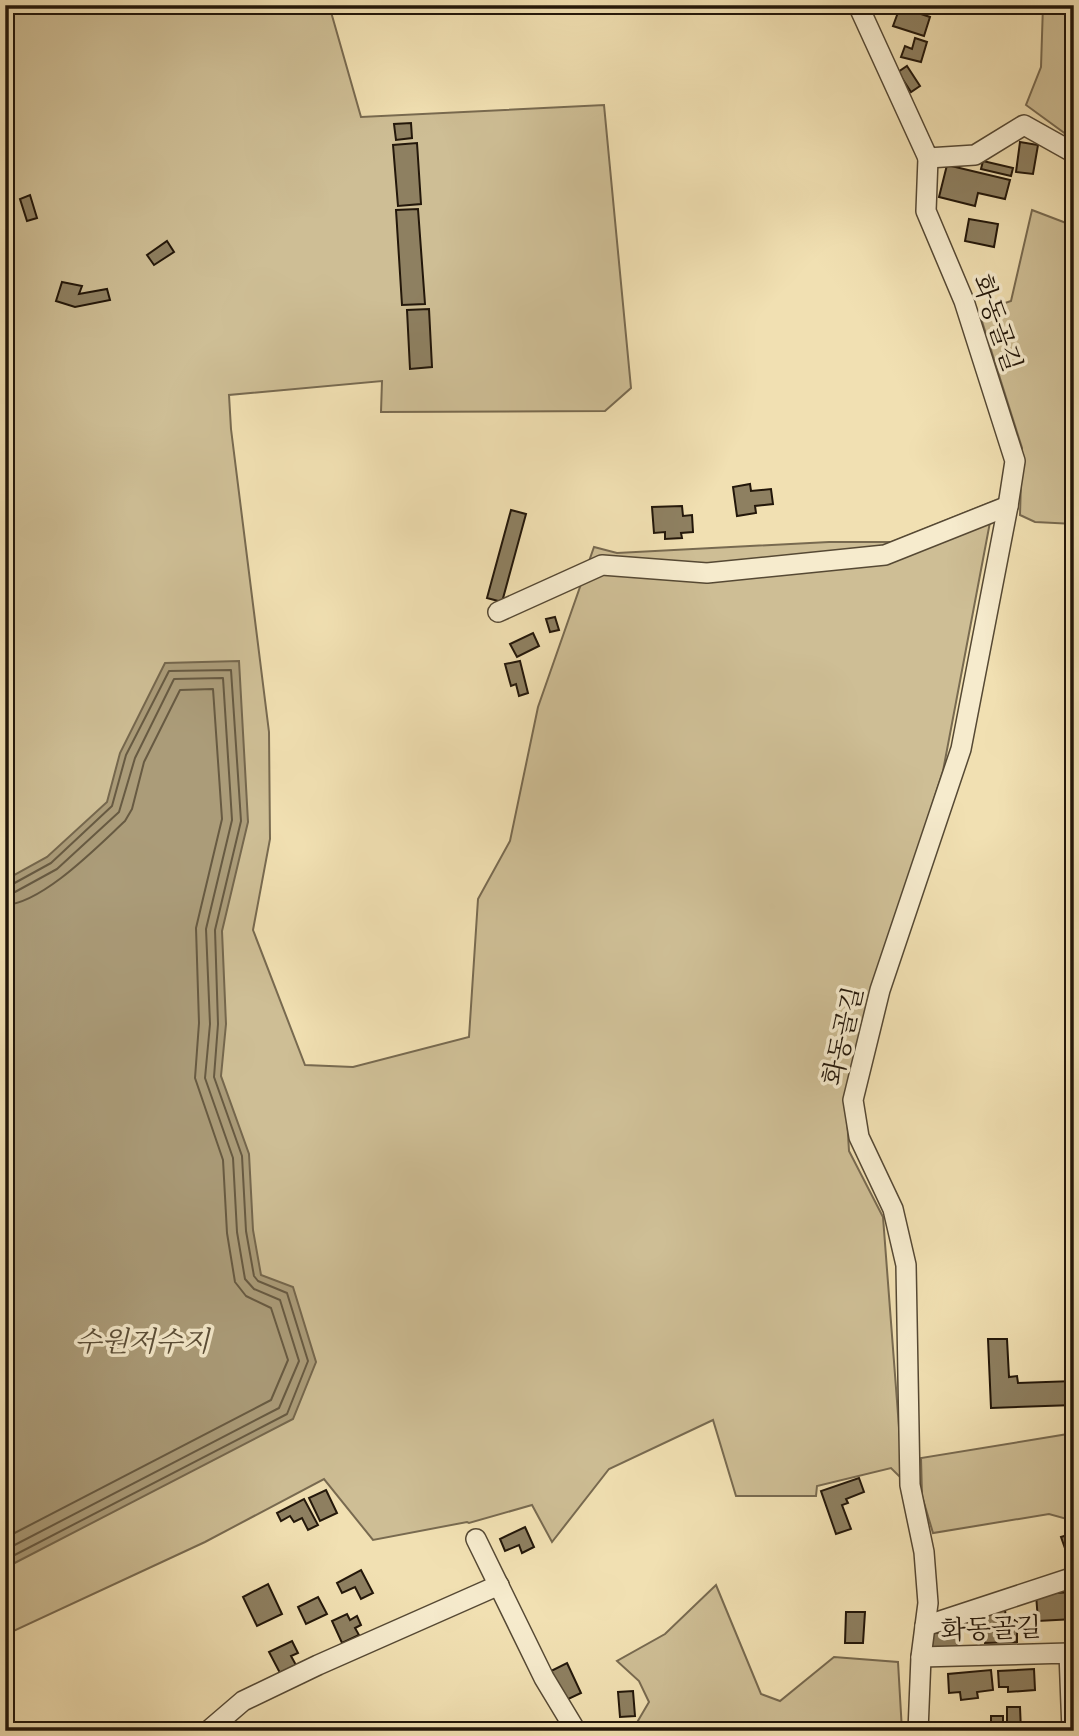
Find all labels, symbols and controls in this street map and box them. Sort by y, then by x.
street label: 화동골길 [964,270,1030,376]
street label: 화동골길 [815,983,871,1089]
water label: 수원저수지 [74,1323,212,1361]
street label: 화동골길 [940,1610,1042,1648]

